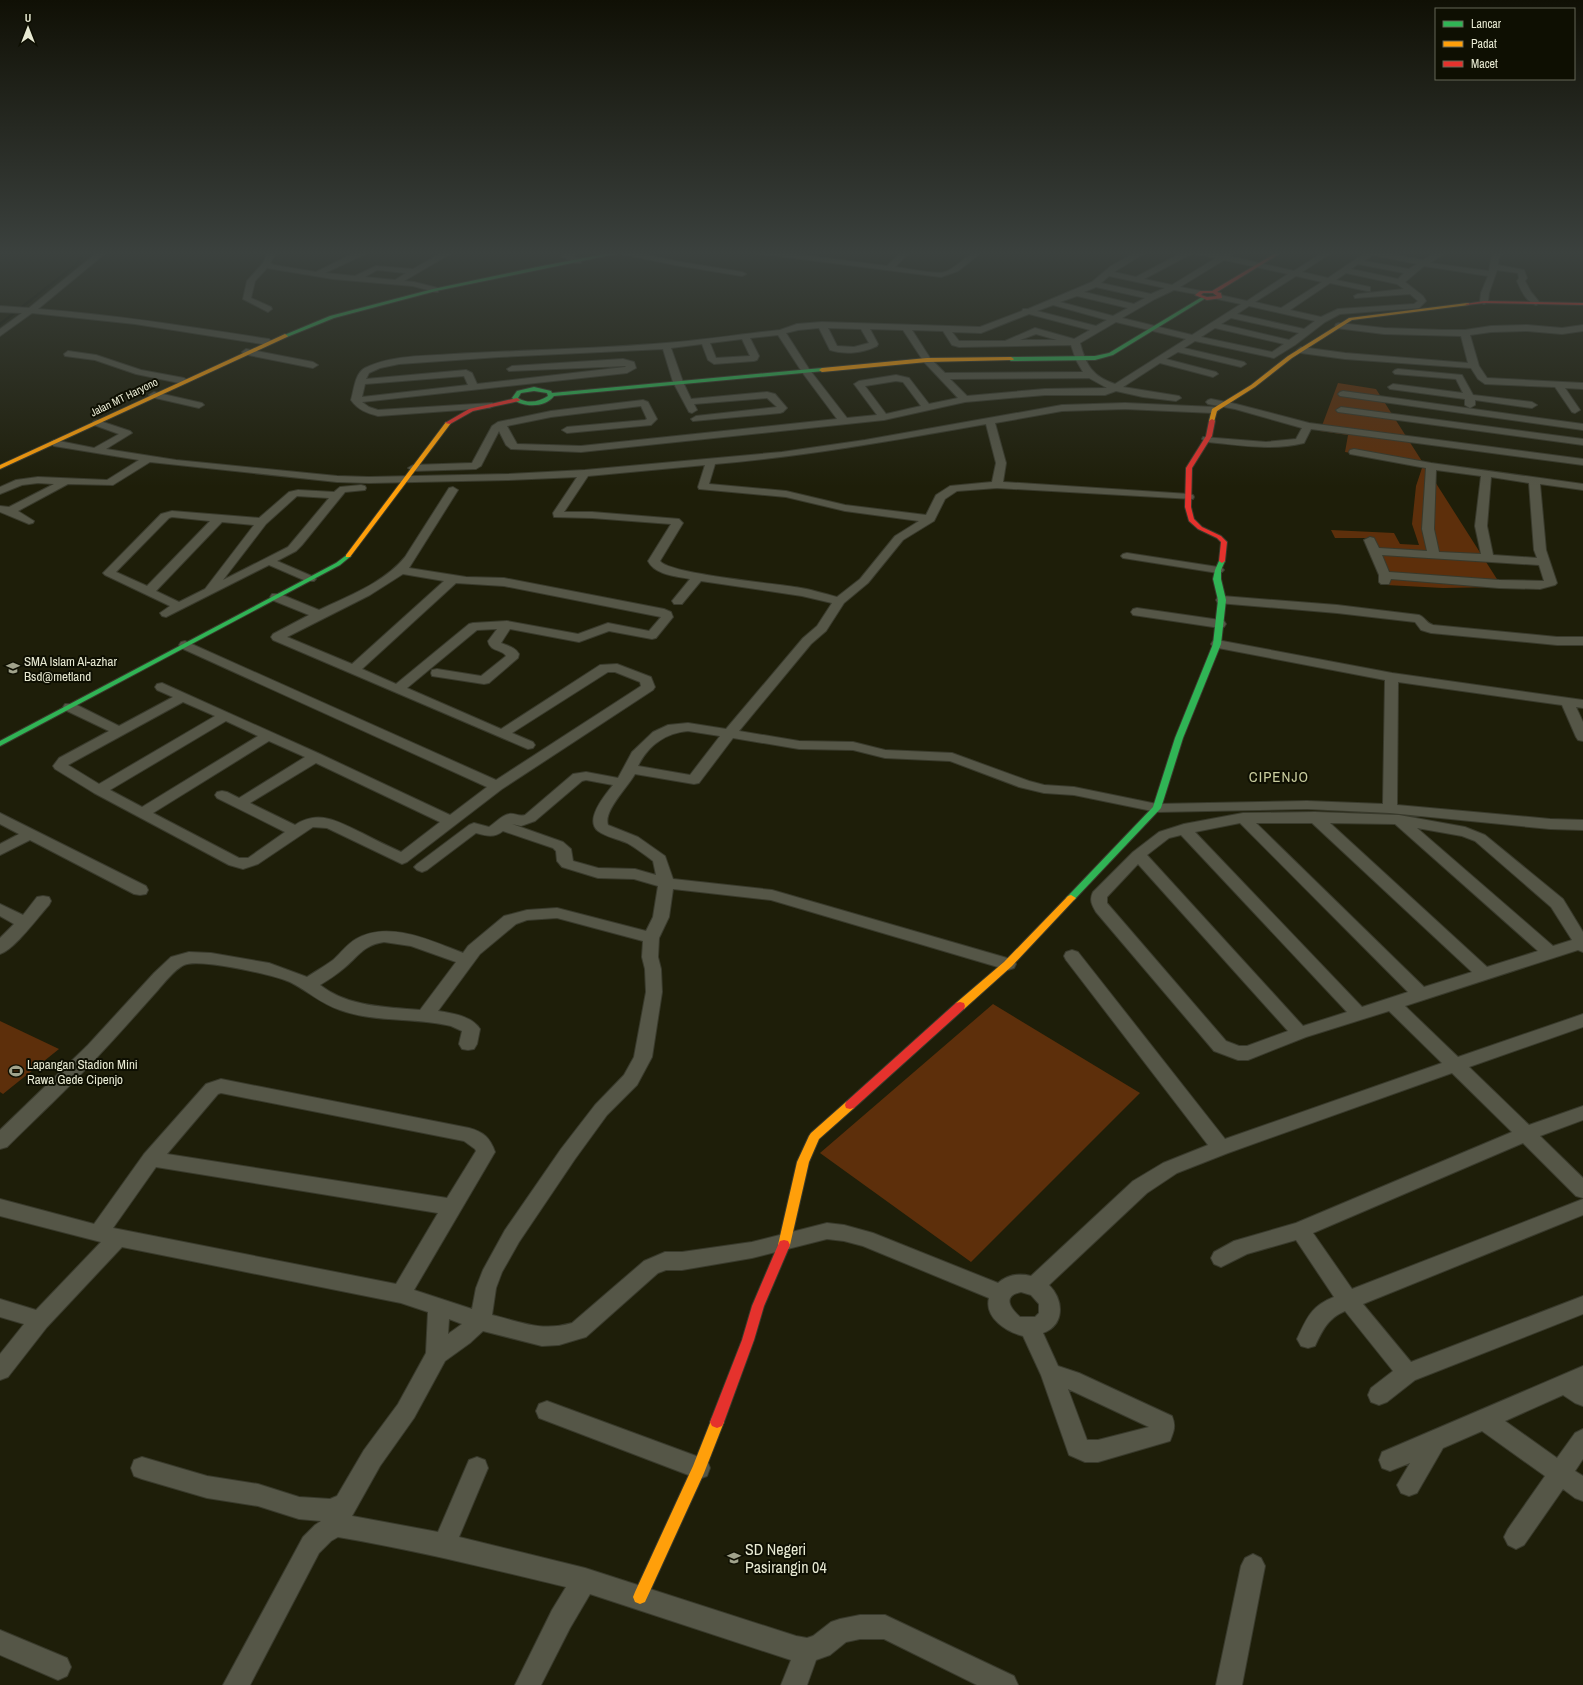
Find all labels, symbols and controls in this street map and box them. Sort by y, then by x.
north arrow [8,8,48,48]
legend [1435,8,1575,80]
text: U [25,11,31,25]
text: Lancar [1471,16,1502,32]
text: Padat [1471,36,1497,52]
text: Macet [1471,56,1498,72]
street label: Jalan MT Haryono [88,375,160,419]
place label: SMA Islam Al-azhar Bsd@metland [24,653,117,685]
school or university icon: SMA Islam Al-azhar Bsd@metland [5,660,21,676]
district label: CIPENJO [1249,766,1309,787]
place label: Lapangan Stadion Mini Rawa Gede Cipenjo [27,1056,138,1088]
sports icon: Lapangan Stadion Mini Rawa Gede Cipenjo [8,1063,24,1079]
place label: SD Negeri Pasirangin 04 [745,1538,827,1578]
school or university icon: SD Negeri Pasirangin 04 [726,1550,742,1566]

